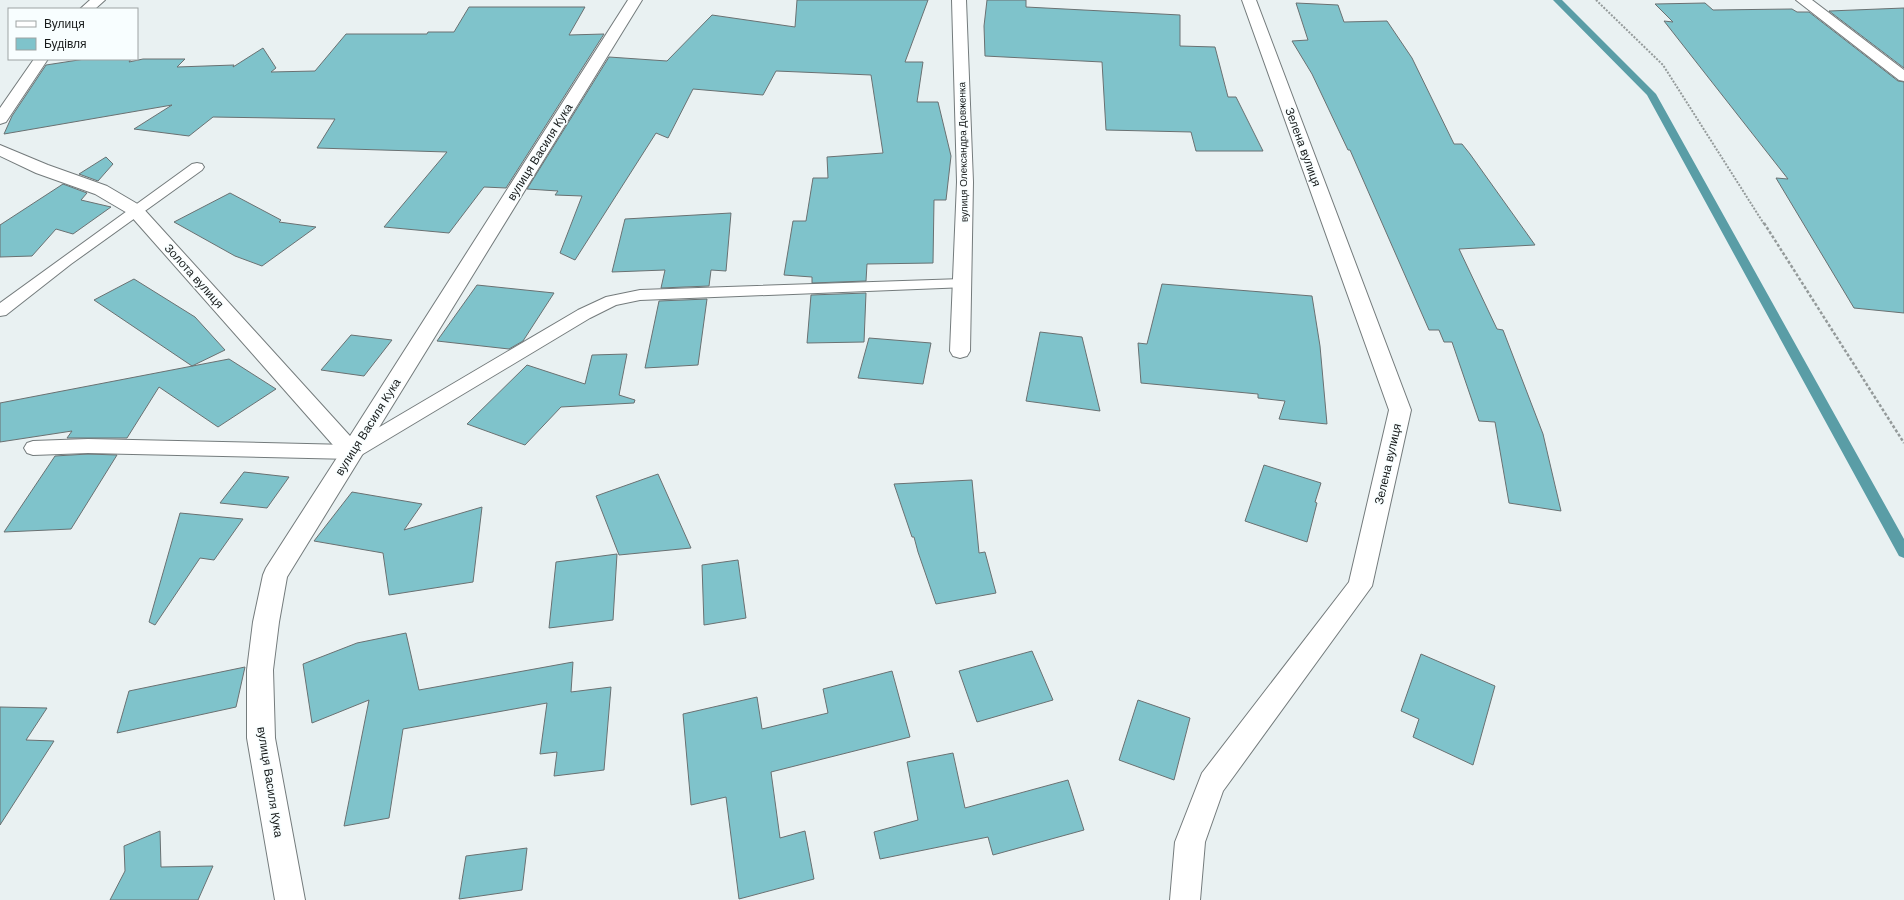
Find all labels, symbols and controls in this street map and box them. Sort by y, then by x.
legend [8,8,138,60]
text: Вулиця [44,17,85,31]
text: Будівля [44,37,86,51]
street label: вулиця Олександра Довженка [956,81,970,222]
street label: вулиця Василя Кука [504,101,576,203]
street label: Зелена вулиця [1282,106,1324,188]
street label: Золота вулиця [162,241,226,311]
street label: вулиця Василя Кука [332,376,404,478]
street label: Зелена вулиця [1372,422,1404,506]
street label: вулиця Василя Кука [254,726,286,839]

